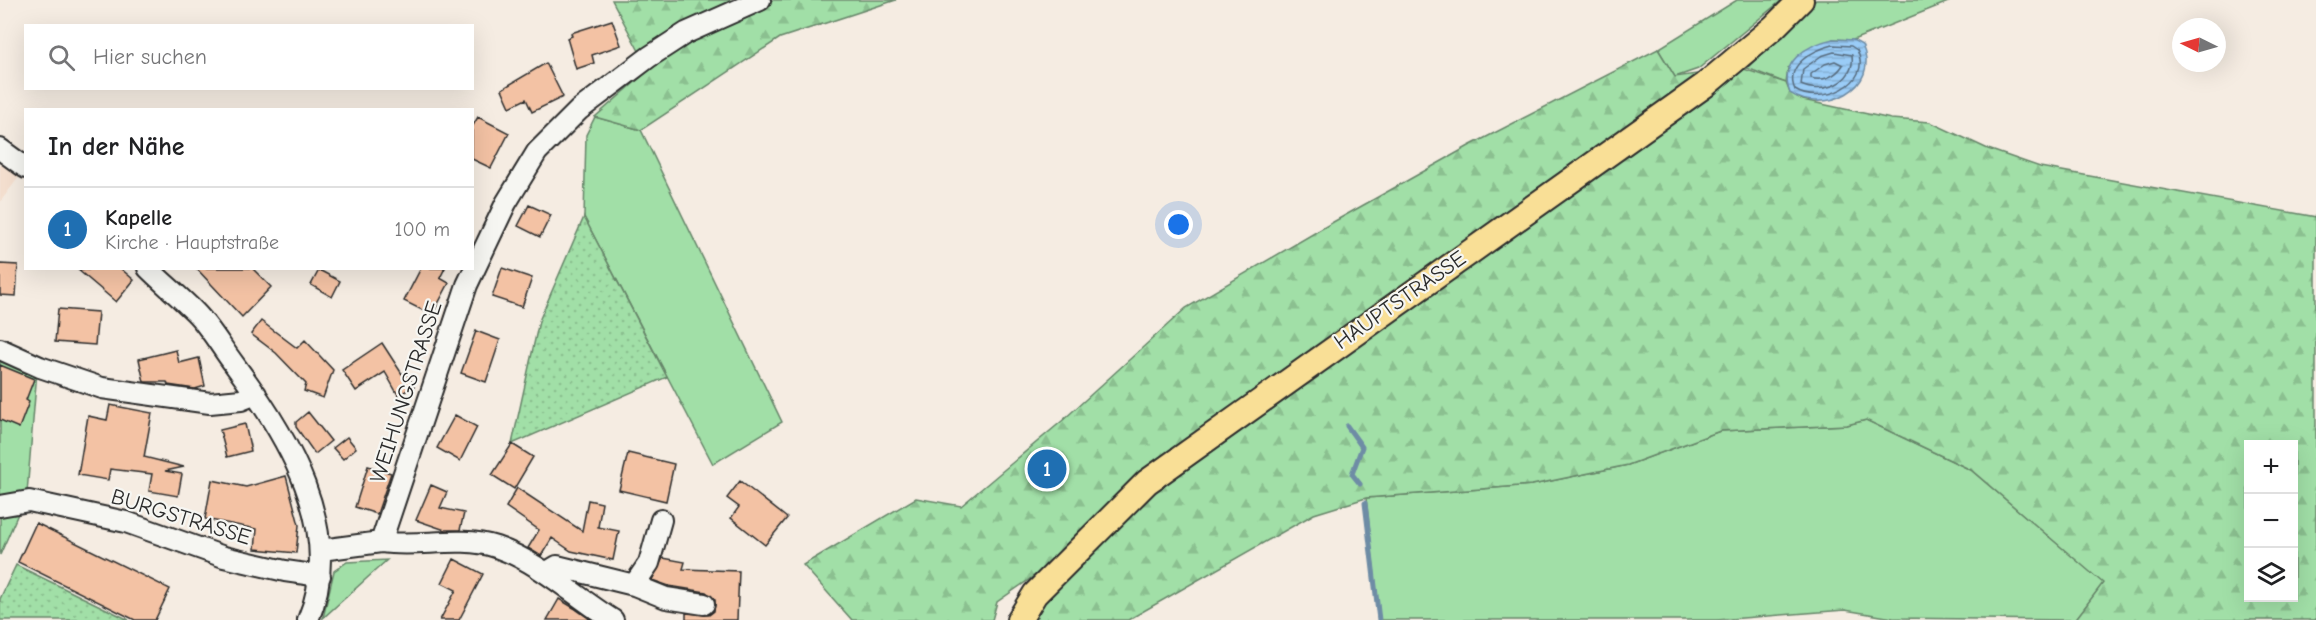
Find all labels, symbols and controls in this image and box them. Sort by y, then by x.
north arrow [2172,18,2226,72]
search box [24,24,474,90]
icon: search [45,41,78,74]
text: Hier suchen [93,44,207,70]
text: In der Nähe [48,132,185,162]
text: Kapelle [105,205,172,231]
your location [1164,210,1193,239]
text: 1 [64,218,71,241]
text: 100 m [395,218,450,241]
text: Kirche · Hauptstraße [105,231,279,254]
street label: HAUPTSTRASSE [1329,245,1471,355]
street label: WEIHUNGSTRASSE [364,298,448,486]
map controls [2244,440,2298,602]
button: + [2244,440,2298,494]
pin: 1 [1028,446,1066,492]
street label: BURGSTRASSE [108,483,254,551]
button: − [2244,494,2298,548]
button: layers [2244,548,2298,602]

